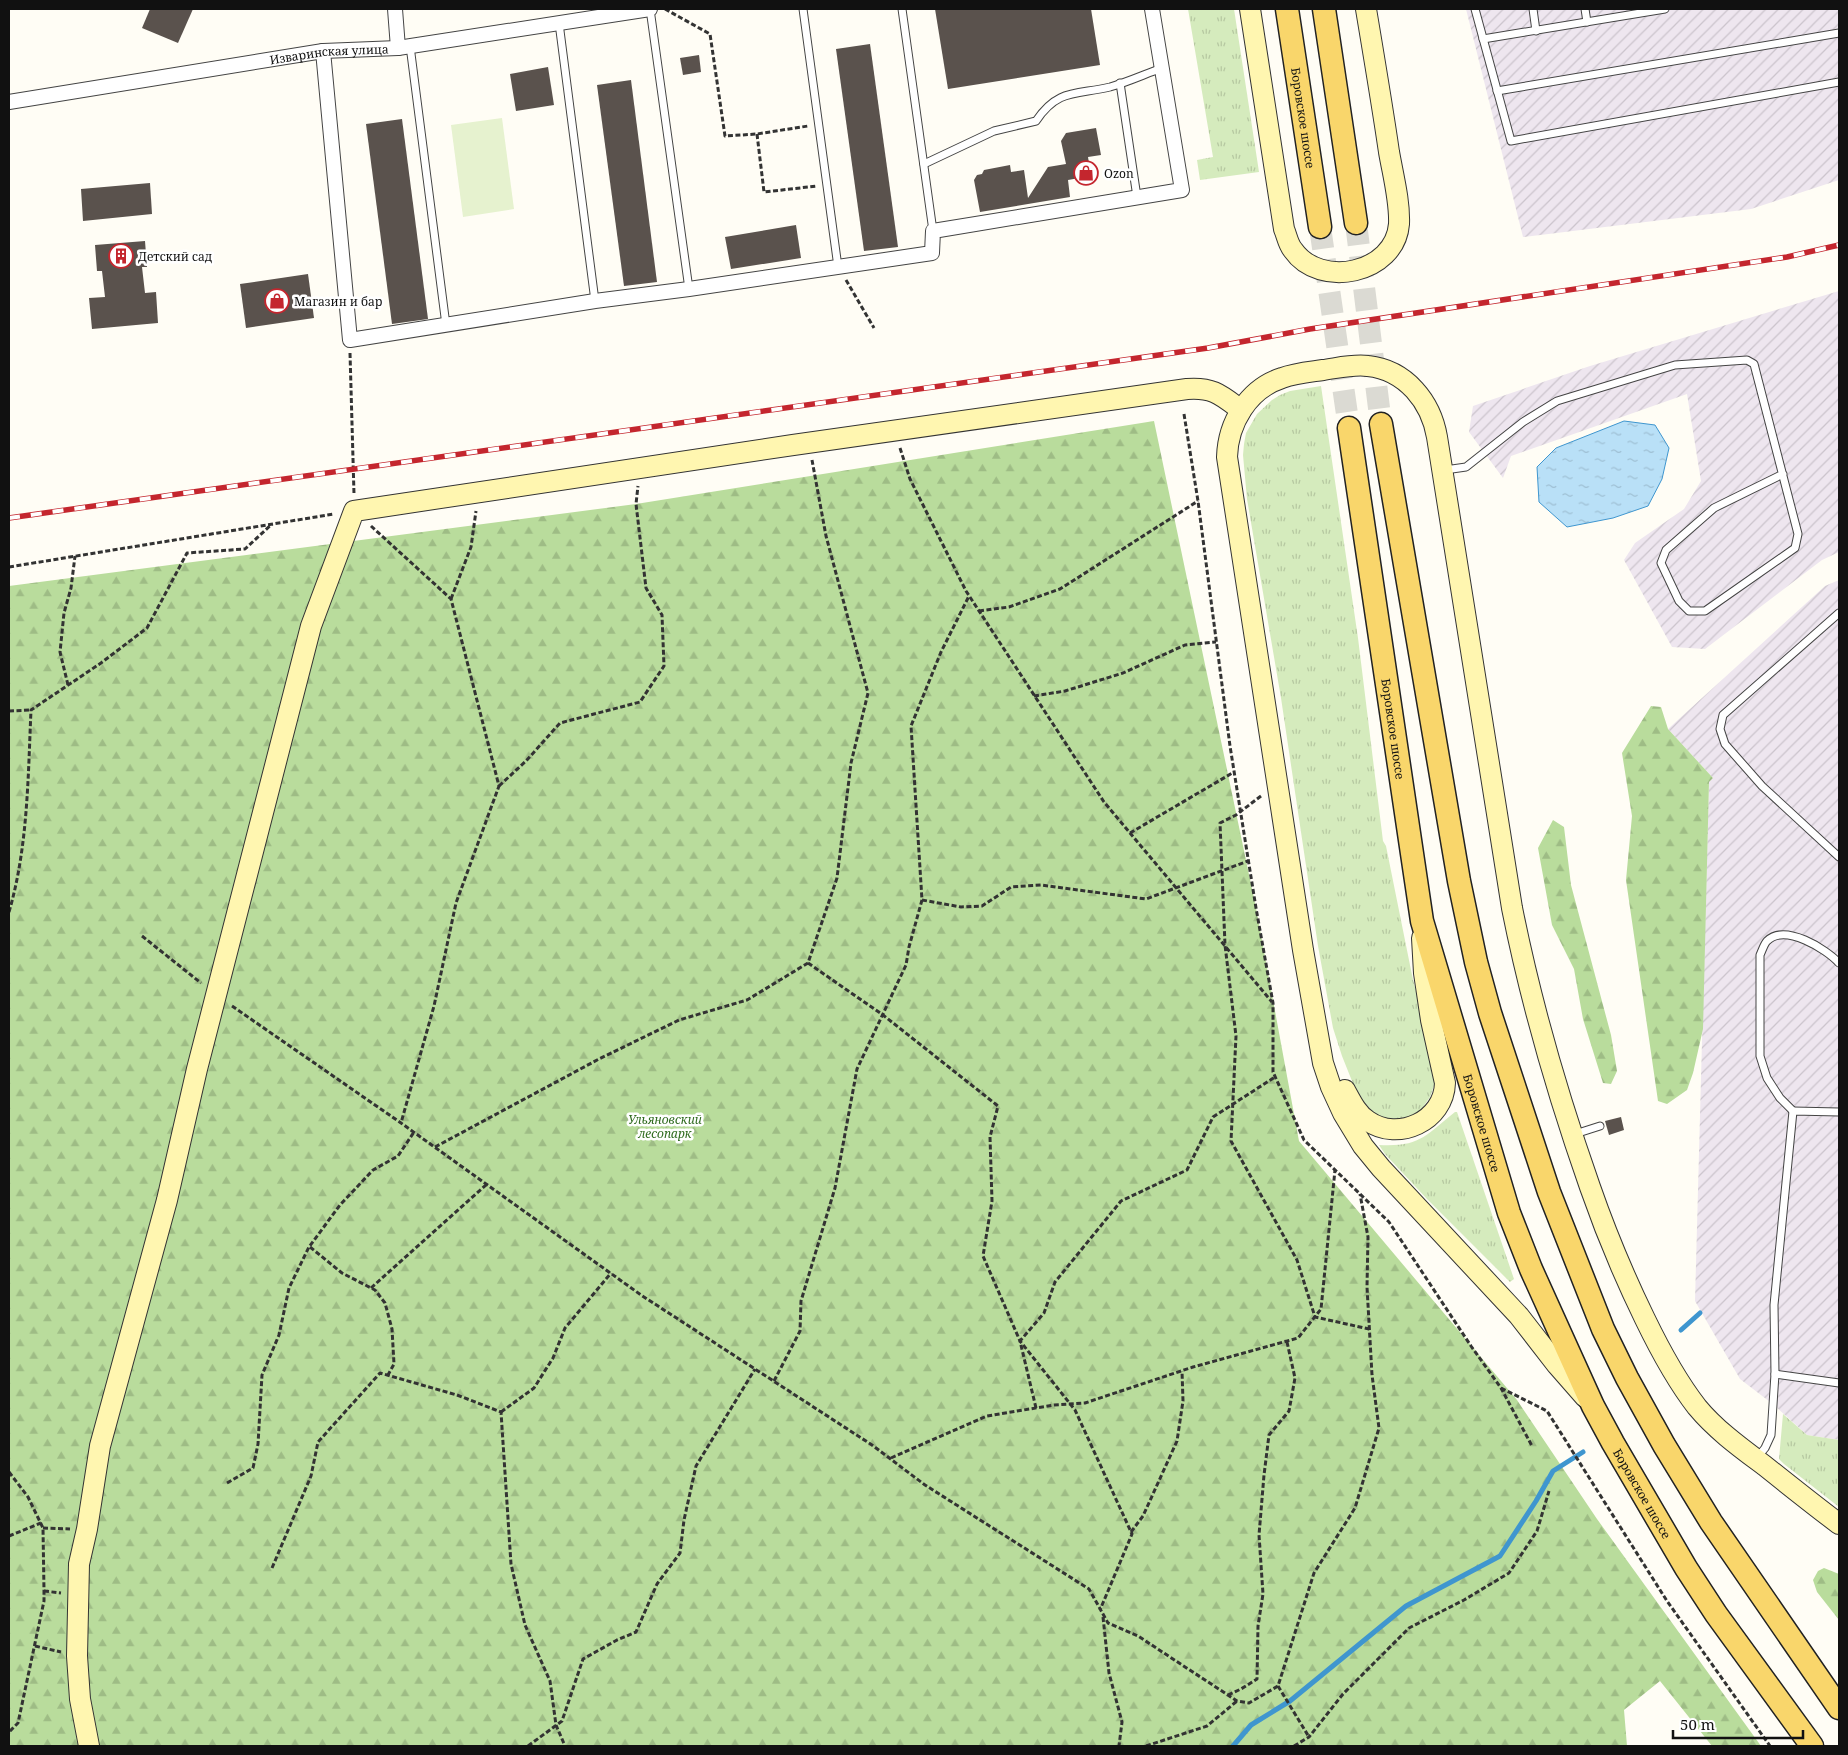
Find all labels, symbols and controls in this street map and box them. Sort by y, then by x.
street label: Изваринская улица [268,40,389,68]
street label: Боровское шоссе [1287,66,1319,169]
shop icon: Ozon [1073,160,1099,186]
place label: Ozon [1104,165,1134,182]
building icon: Детский сад [108,243,134,269]
place label: Детский сад [138,248,212,265]
shop icon: Магазин и бар [264,288,290,314]
place label: Магазин и бар [294,293,383,310]
street label: Боровское шоссе [1378,677,1409,780]
street label: Боровское шоссе [1459,1072,1505,1174]
park label: Ульяновский лесопарк [628,1111,702,1142]
street label: Боровское шоссе [1609,1445,1675,1542]
scale bar [1673,1708,1803,1740]
text: 50 m [1680,1714,1715,1734]

